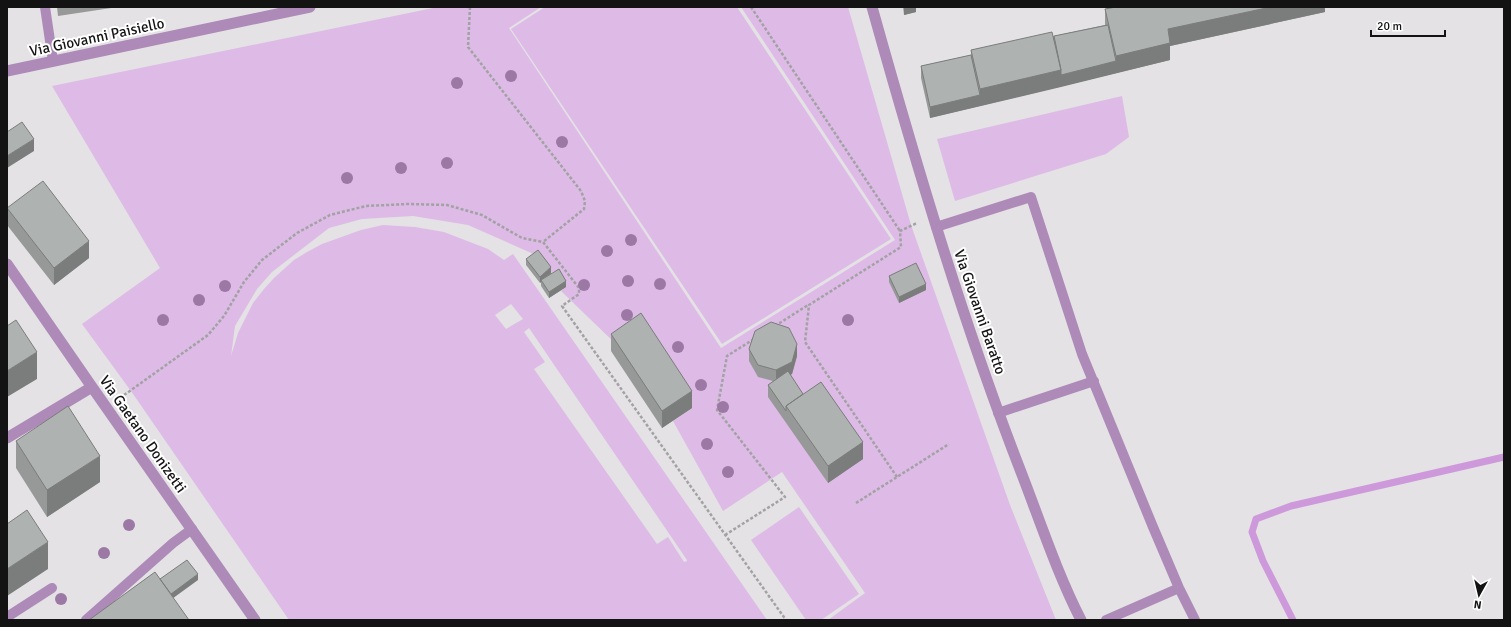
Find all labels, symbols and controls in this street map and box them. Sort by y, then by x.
scale bar [1371,12,1445,38]
street label: Via Giovanni Paisiello [28,14,166,60]
text: 20 m [1377,19,1402,34]
street label: Via Giovanni Baratto [950,247,1010,377]
street label: Via Gaetano Donizetti [96,372,190,496]
north arrow [1459,575,1499,615]
text: N [1473,597,1482,611]

